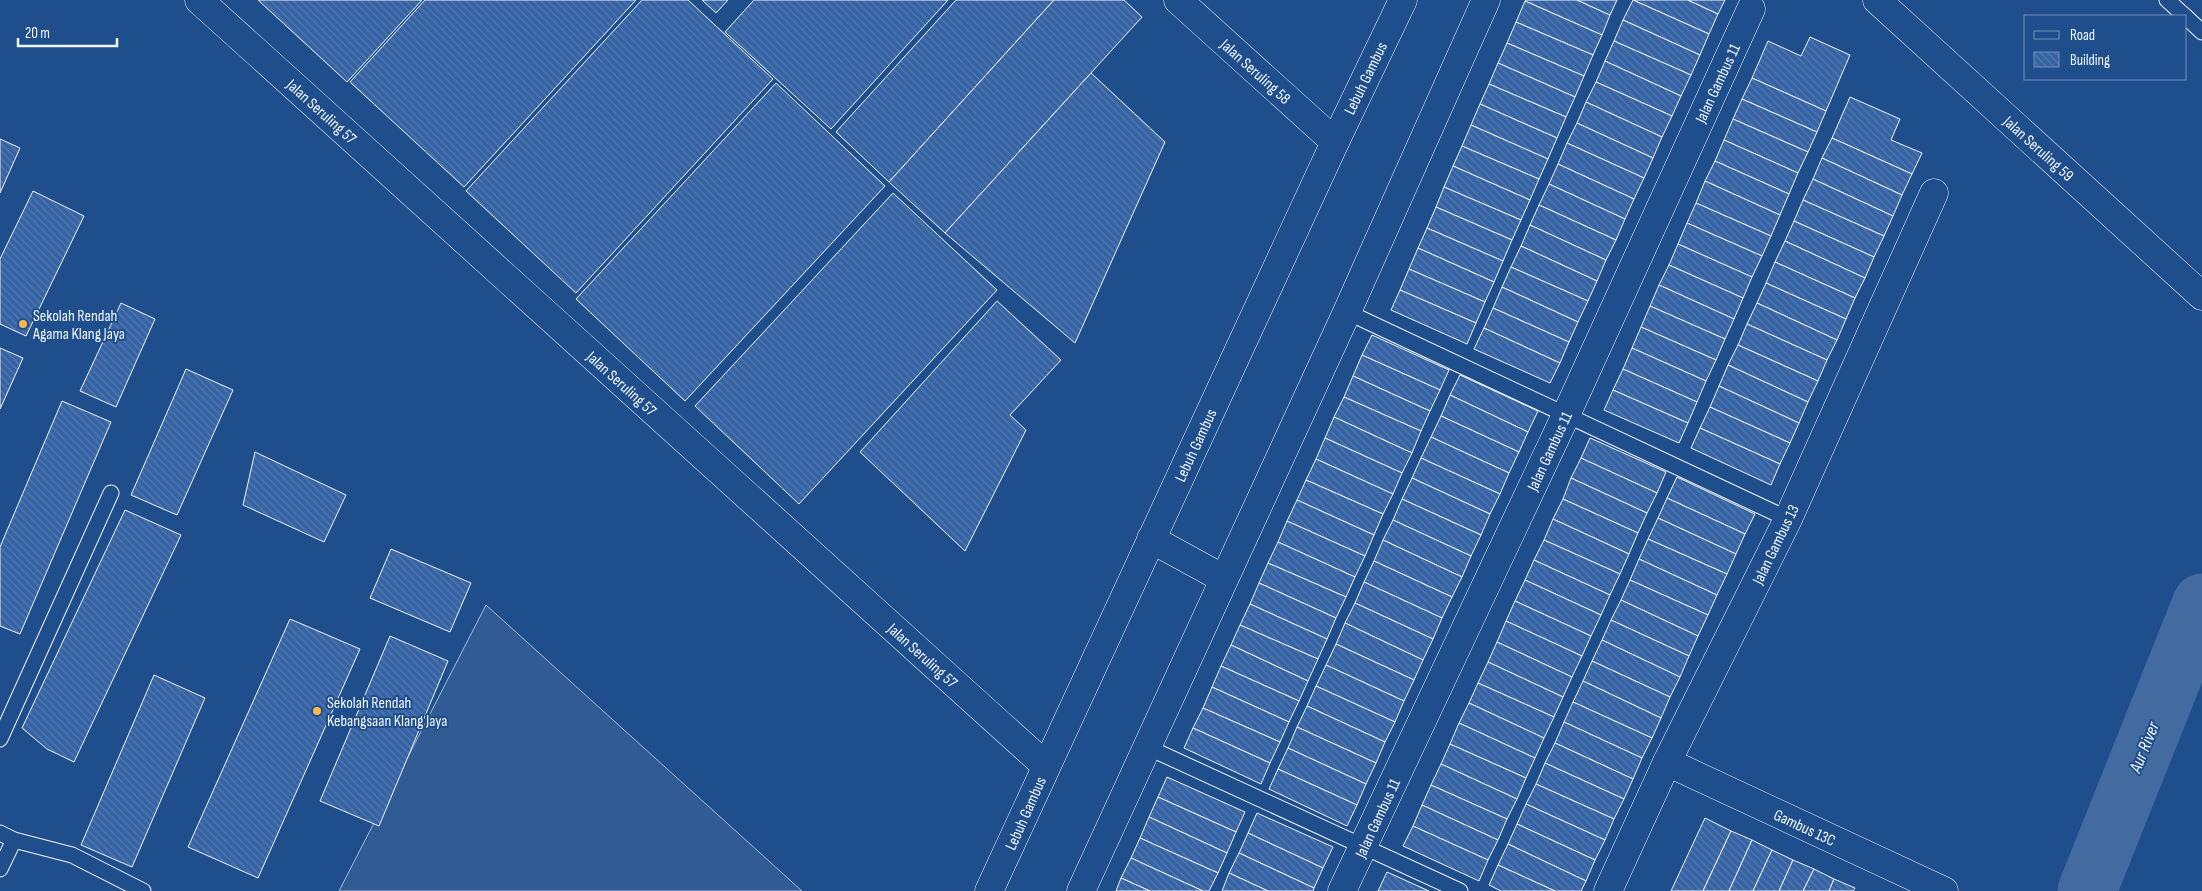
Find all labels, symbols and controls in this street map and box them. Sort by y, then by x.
scale bar [18,15,116,47]
legend [2024,15,2187,80]
text: 20 m [25,24,50,43]
text: Road [2070,26,2095,45]
street label: Jalan Seruling 58 [1215,35,1294,109]
street label: Lebuh Gambus [1341,39,1392,118]
street label: Jalan Gambus 11 [1691,41,1745,127]
text: Building [2070,51,2110,70]
street label: Jalan Seruling 57 [281,75,360,149]
street label: Jalan Seruling 59 [1998,112,2077,186]
place label: Sekolah Rendah Agama Klang Jaya [32,307,125,344]
marker: Sekolah Rendah Agama Klang Jaya [17,318,29,330]
street label: Jalan Seruling 57 [581,347,660,421]
street label: Lebuh Gambus [1171,406,1222,485]
street label: Jalan Gambus 11 [1523,409,1577,495]
street label: Jalan Gambus 13 [1748,502,1804,588]
street label: Jalan Seruling 57 [882,619,961,693]
place label: Sekolah Rendah Kebangsaan Klang Jaya [327,694,447,731]
marker: Sekolah Rendah Kebangsaan Klang Jaya [311,705,323,717]
water label: Aur River [2124,718,2164,777]
street label: Lebuh Gambus [1002,774,1051,853]
street label: Jalan Gambus 11 [1351,776,1405,862]
street label: Gambus 13C [1770,806,1839,851]

